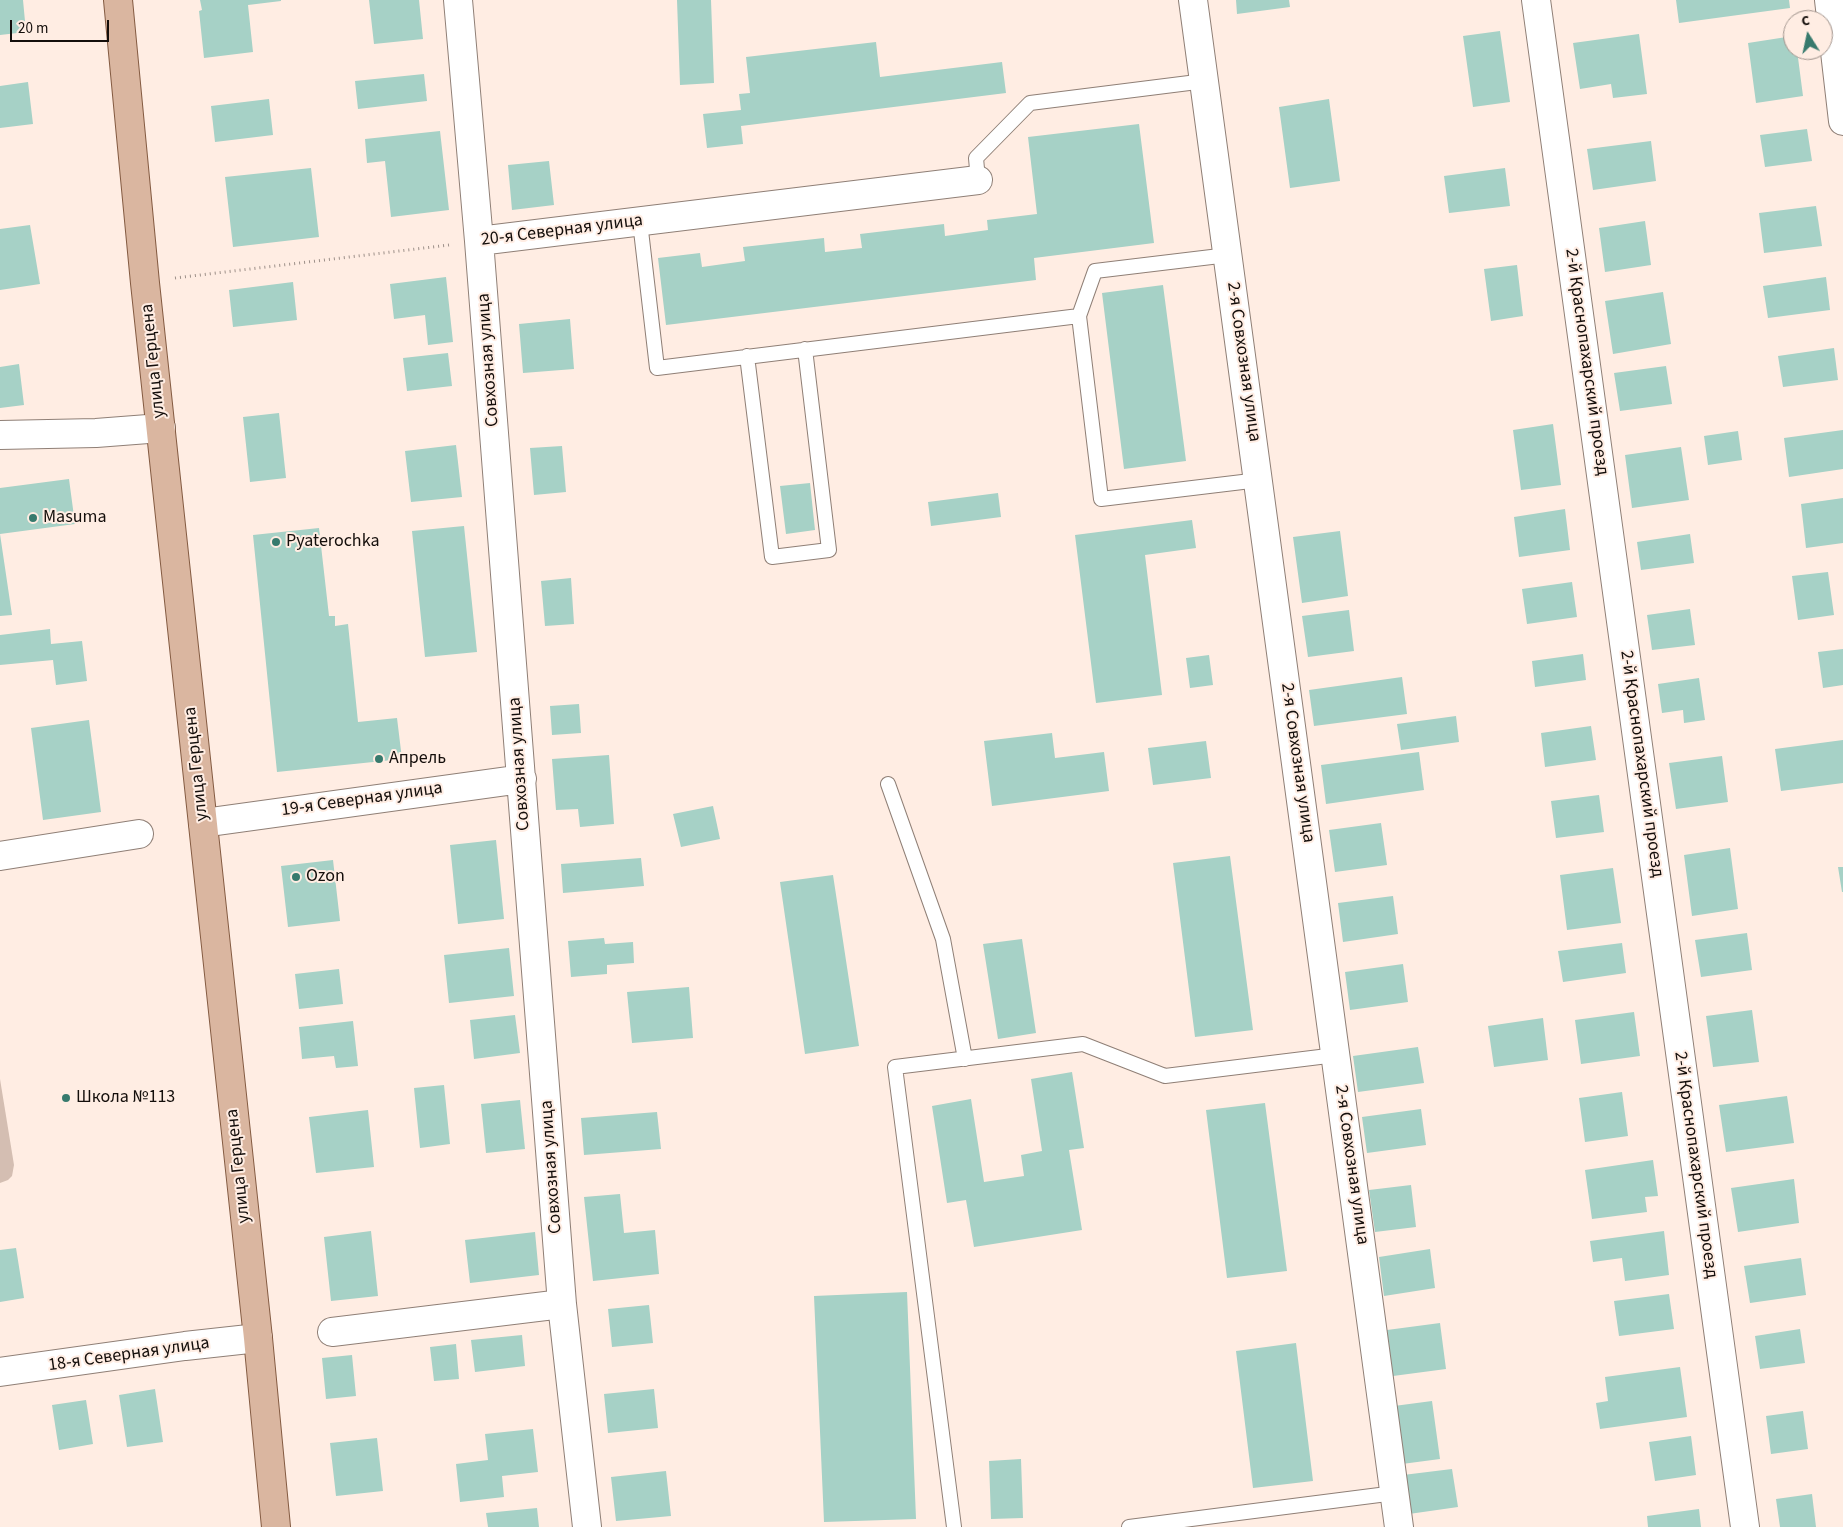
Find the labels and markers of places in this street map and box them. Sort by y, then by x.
place label: Masuma [43,507,106,529]
marker: Masuma [27,512,39,524]
place label: Pyaterochka [286,531,379,553]
marker: Pyaterochka [270,536,282,548]
place label: Апрель [389,748,446,770]
marker: Апрель [373,753,385,765]
place label: Ozon [306,866,345,888]
marker: Ozon [290,871,302,883]
place label: Школа №113 [76,1087,175,1109]
marker: Школа №113 [60,1092,72,1104]

